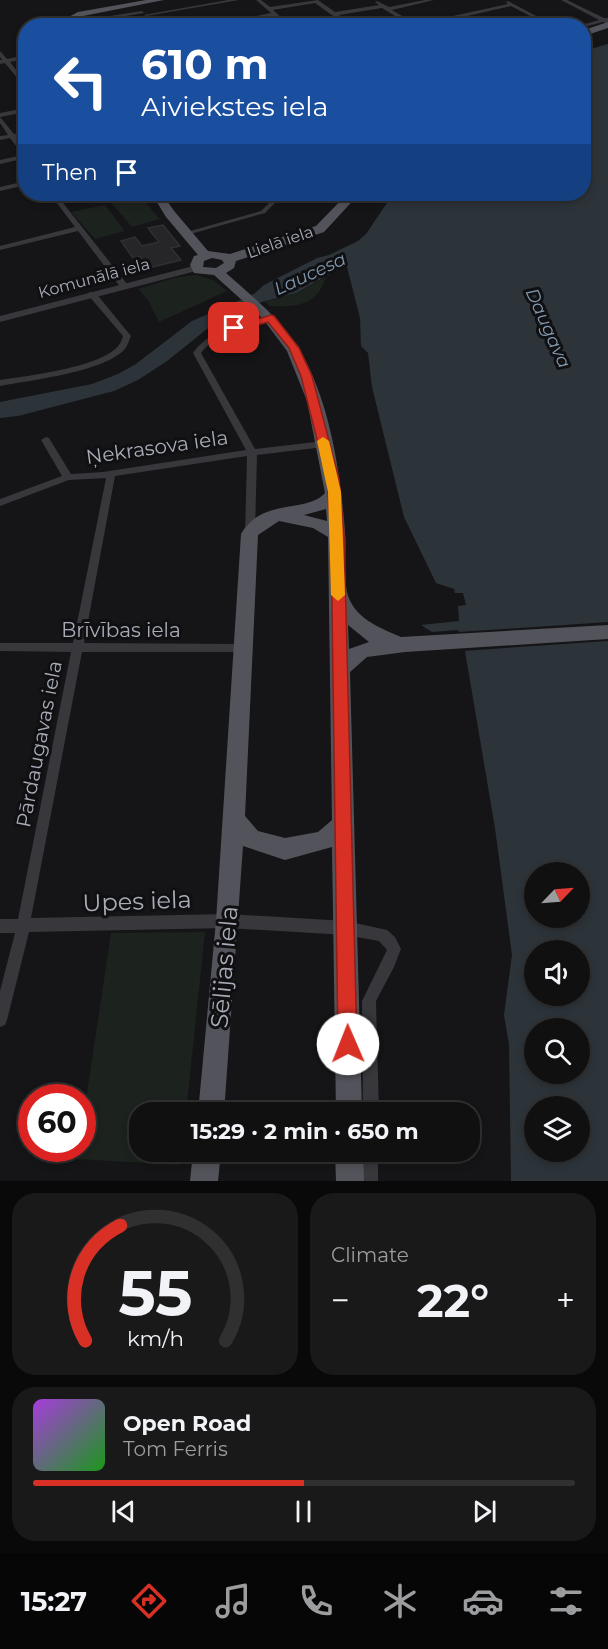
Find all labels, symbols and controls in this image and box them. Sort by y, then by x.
text: 610 m [141,38,269,90]
icon: left [42,42,120,120]
text: Aiviekstes iela [141,90,329,123]
icon: arrive [110,156,143,189]
text: Then [42,159,98,186]
street label: Lielā iela [244,222,316,262]
water label: Laucesa [271,248,349,300]
street label: Komunālā iela [36,254,152,302]
water label: Daugava [521,285,575,371]
pin [208,302,259,353]
icon: arrive [217,311,250,344]
street label: Ņekrasova iela [84,425,230,470]
street label: Brīvības iela [61,618,181,642]
street label: Pārdaugavas iela [11,658,67,830]
north arrow [524,862,590,928]
map controls [524,862,590,1162]
street label: Upes iela [82,885,192,917]
street label: Sēlijas iela [204,905,244,1029]
button: sound [524,940,590,1006]
position arrow [316,1012,380,1076]
button: search [524,1018,590,1084]
speed limit sign: 60 [18,1084,96,1162]
button: layers [524,1096,590,1162]
text: 15:29 · 2 min · 650 m [190,1118,419,1145]
text: Climate [331,1243,409,1267]
text: 55 [118,1255,192,1331]
text: 22° [417,1273,489,1328]
text: − [331,1280,350,1320]
text: + [556,1280,575,1320]
text: km/h [126,1325,184,1351]
text: Open Road [123,1410,251,1437]
text: Tom Ferris [123,1437,228,1461]
icon: previous [107,1495,140,1528]
icon: pause [287,1495,320,1528]
icon: next [468,1495,501,1528]
icon: directions [128,1580,170,1622]
icon: music [212,1580,254,1622]
icon: phone [295,1580,337,1622]
icon: climate [379,1580,421,1622]
icon: car [462,1580,504,1622]
icon: filters [545,1580,587,1622]
text: 15:27 [21,1585,87,1618]

